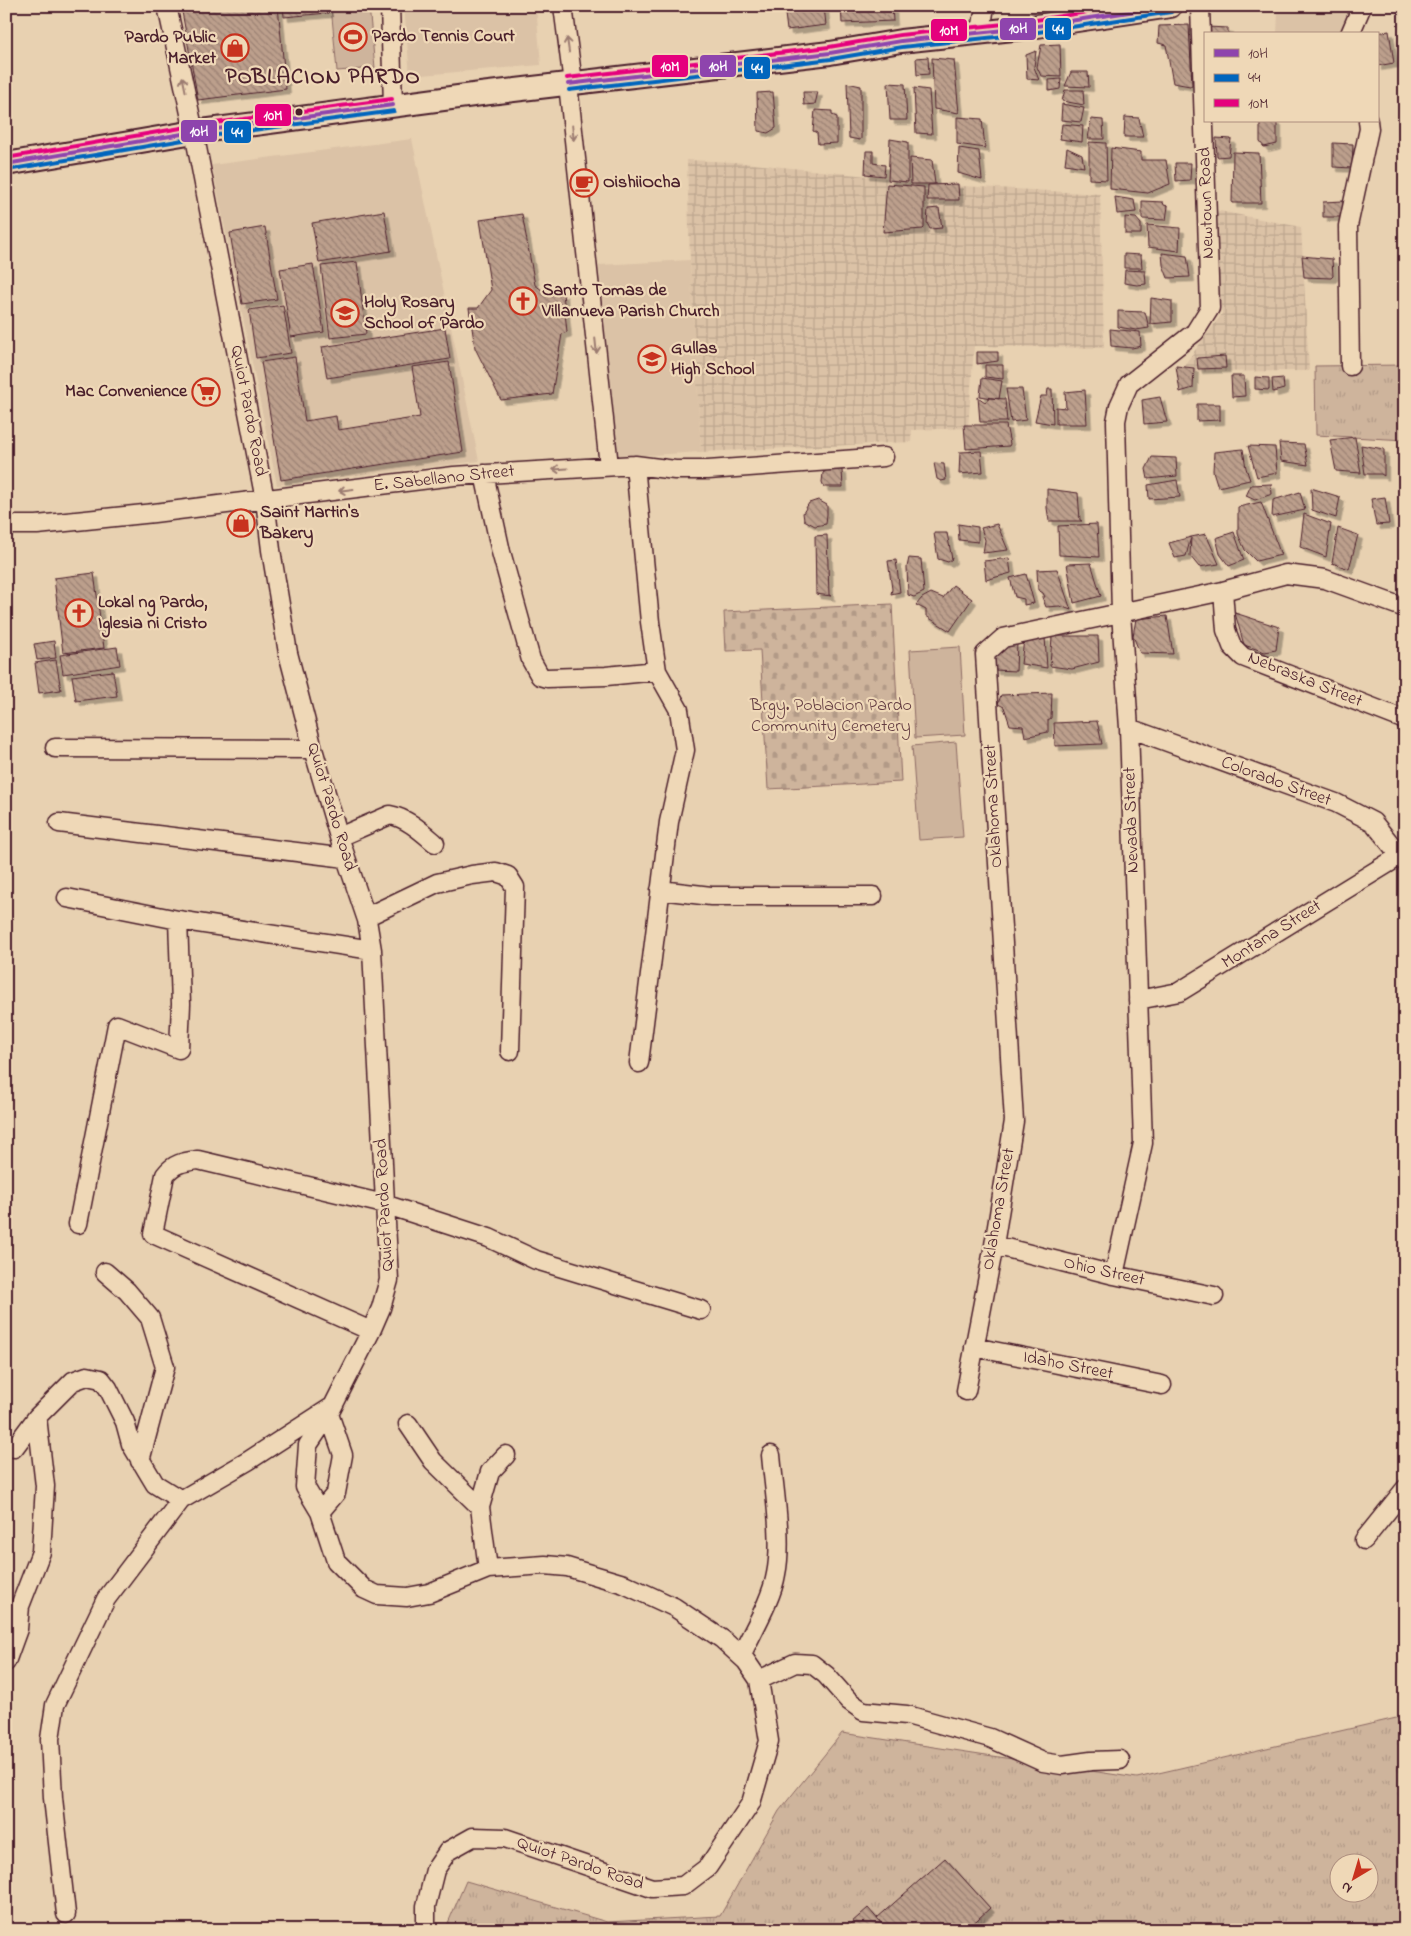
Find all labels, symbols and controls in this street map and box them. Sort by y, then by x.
line badge: 10H [999,17,1037,41]
line badge: 44 [1044,17,1072,41]
line badge: 10M [930,18,968,42]
text: 10H [1009,19,1027,40]
text: 44 [1051,20,1064,41]
text: 10M [940,21,959,42]
sports icon: Pardo Tennis Court [338,22,368,52]
place label: Pardo Tennis Court [372,24,516,50]
place label: Pardo Public Market [125,25,217,72]
legend [1204,32,1378,122]
shop icon: Pardo Public Market [220,33,250,63]
one-way arrow [563,37,573,53]
text: 10H [1248,43,1268,65]
line badge: 10M [651,54,689,78]
line badge: 10H [699,54,737,78]
line badge: 44 [743,56,771,80]
text: 10M [661,57,680,78]
text: 10H [709,57,727,78]
text: 44 [750,59,763,80]
district label: POBLACION PARDO [225,62,421,94]
text: 44 [1248,67,1260,89]
one-way arrow [178,77,188,93]
text: 10M [1248,93,1268,115]
line badge: 10M [254,103,292,127]
text: 10M [264,106,283,127]
unlabelled marker [294,107,304,117]
line badge: 10H [180,119,218,143]
line badge: 44 [223,120,252,144]
text: 10H [190,122,208,143]
text: 44 [230,123,243,144]
one-way arrow [568,124,578,140]
street label: Newtown Road [1192,147,1222,259]
cafe icon: OishiiOcha [569,168,599,198]
place label: OishiiOcha [603,170,681,196]
place label: Santo Tomas de Villanueva Parish Church [541,278,720,325]
church icon: Santo Tomas de Villanueva Parish Church [508,286,538,316]
place label: Holy Rosary School of Pardo [364,290,484,337]
school or university icon: Holy Rosary School of Pardo [330,298,360,328]
place label: Gullas High School [671,336,754,384]
one-way arrow [591,338,601,354]
street label: Quiot Pardo Road [223,343,273,479]
school or university icon: Gullas High School [637,344,667,374]
supermarket icon: Mac Convenience [191,377,221,407]
place label: Mac Convenience [65,379,188,405]
street label: E. Sabellano Street [372,459,516,499]
one-way arrow [552,464,568,474]
one-way arrow [339,485,355,495]
place label: Saint Martin's Bakery [259,500,359,548]
shop icon: Saint Martin's Bakery [226,508,256,538]
place label: Lokal ng Pardo, Iglesia ni Cristo [98,590,207,638]
church icon: Lokal ng Pardo, Iglesia ni Cristo [64,598,94,628]
street label: Nebraska Street [1244,645,1366,715]
park label: Brgy. Poblacion Pardo Community Cemetery [749,693,912,740]
street label: Quiot Pardo Road [299,740,363,874]
street label: Oklahoma Street [978,743,1010,869]
street label: Colorado Street [1217,750,1335,814]
street label: Nevada Street [1117,766,1147,874]
street label: Montana Street [1217,894,1327,976]
street label: Quiot Pardo Road [369,1138,401,1272]
street label: Oklahoma Street [975,1146,1023,1272]
street label: Ohio Street [1061,1250,1147,1294]
street label: Idaho Street [1020,1344,1116,1388]
street label: Quiot Pardo Road [513,1830,647,1898]
north arrow [1328,1854,1378,1904]
text: N [1337,1876,1357,1898]

